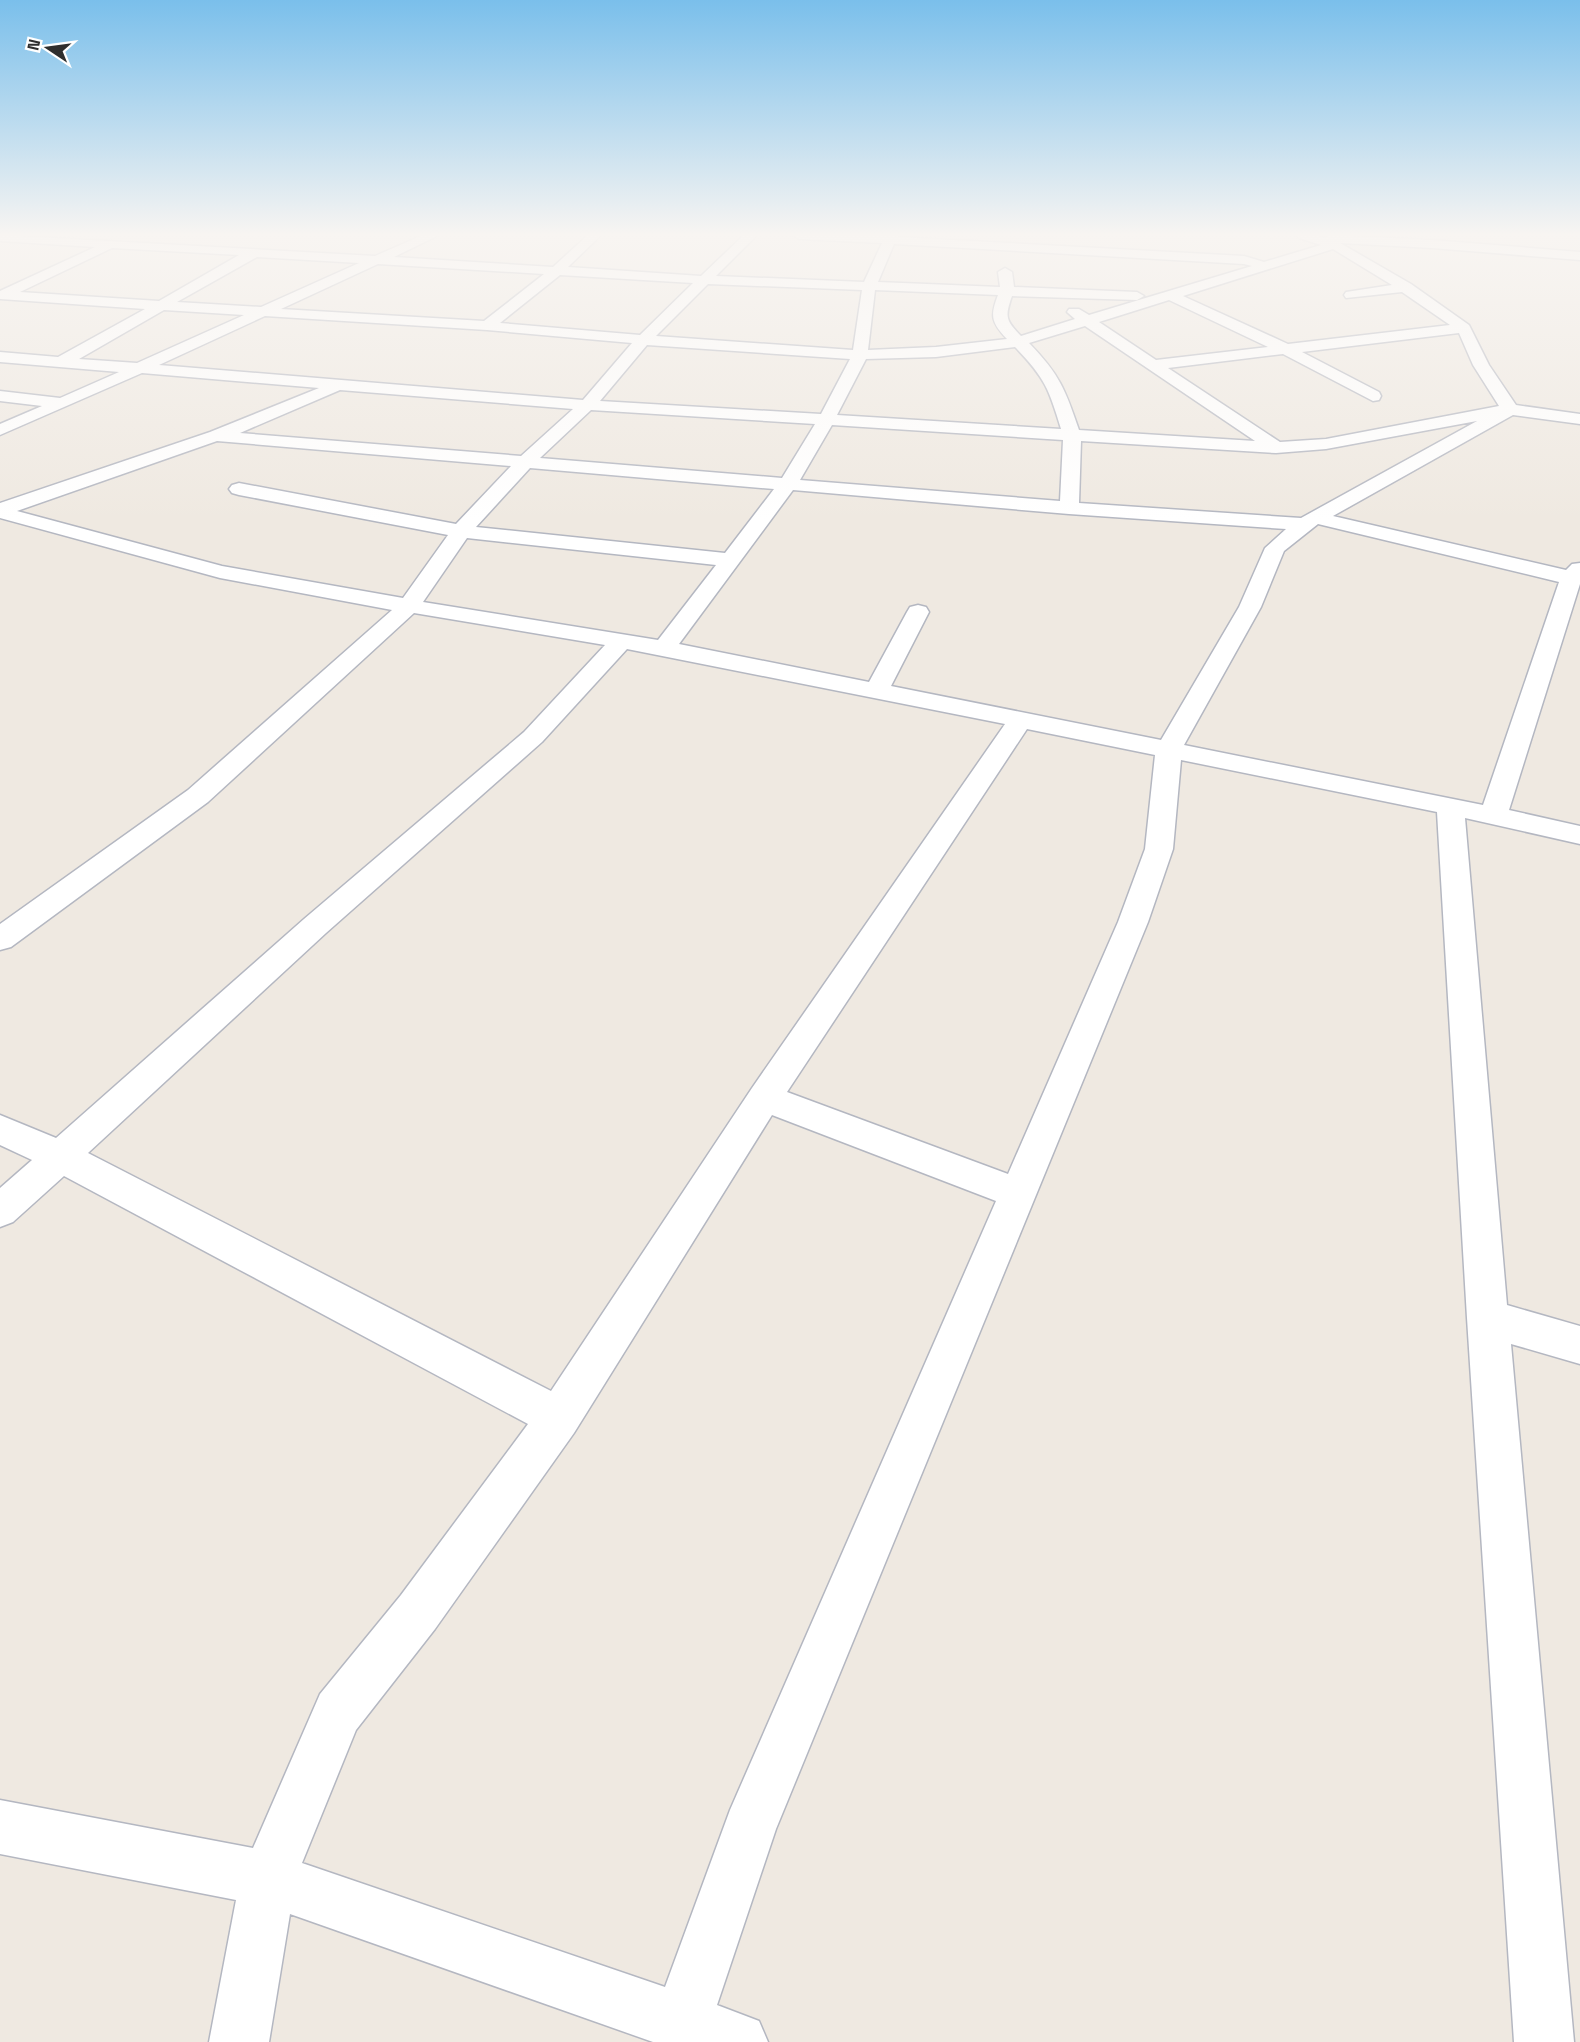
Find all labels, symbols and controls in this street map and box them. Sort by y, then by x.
north arrow [18,18,78,78]
text: N [22,37,45,52]

